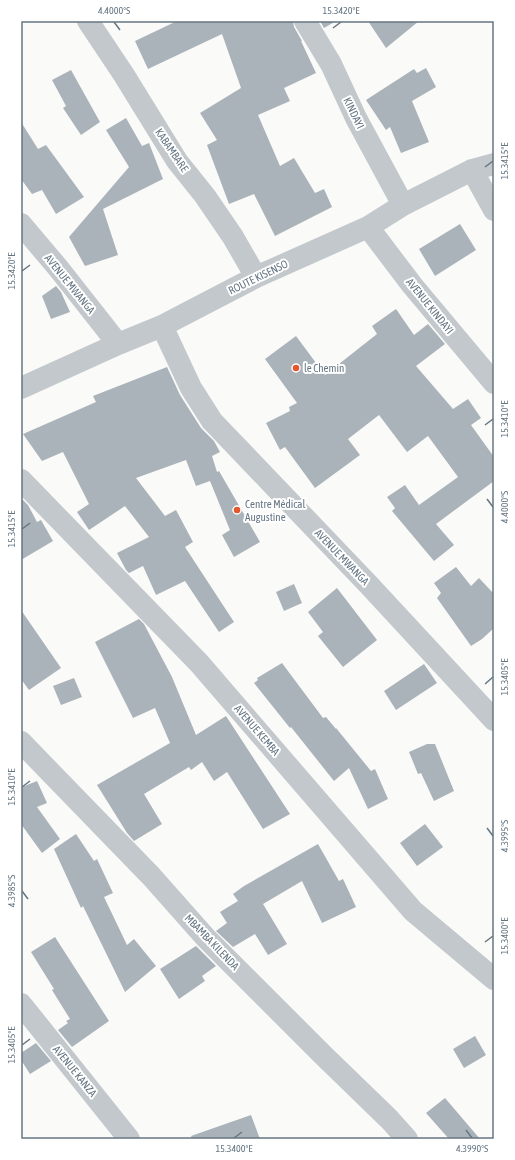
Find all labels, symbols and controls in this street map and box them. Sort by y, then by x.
text: 4.4000°S [98,5,130,16]
text: 15.3420°E [323,5,360,16]
street label: KINDAYI [341,95,367,131]
street label: KABAMBARE [153,126,191,174]
text: 15.3415°E [499,142,510,180]
text: 15.3420°E [6,252,17,290]
street label: AVENUE MWANGA [42,252,98,316]
street label: ROUTE KISENSO [226,257,290,297]
street label: AVENUE KINDAYI [404,276,456,336]
place label: le Chemin [304,362,344,374]
marker: le Chemin [291,363,301,373]
text: 15.3410°E [499,400,510,438]
text: 4.4000°S [499,491,510,523]
place label: Centre Médical Augustine [245,498,305,523]
marker: Centre Médical Augustine [232,505,242,515]
text: 15.3415°E [6,510,17,548]
street label: AVENUE MWANGA [312,527,372,588]
text: 15.3405°E [499,658,510,696]
street label: AVENUE KEMBA [232,702,282,758]
text: 15.3410°E [6,768,17,806]
text: 4.3995°S [499,820,510,852]
text: 4.3985°S [6,875,17,907]
street label: MBAMBA KILENDA [182,912,242,973]
text: 15.3400°E [499,917,510,955]
text: 15.3405°E [6,1026,17,1064]
street label: AVENUE KANZA [51,1043,100,1099]
text: 15.3400°E [216,1143,253,1154]
text: 4.3990°S [456,1143,488,1154]

